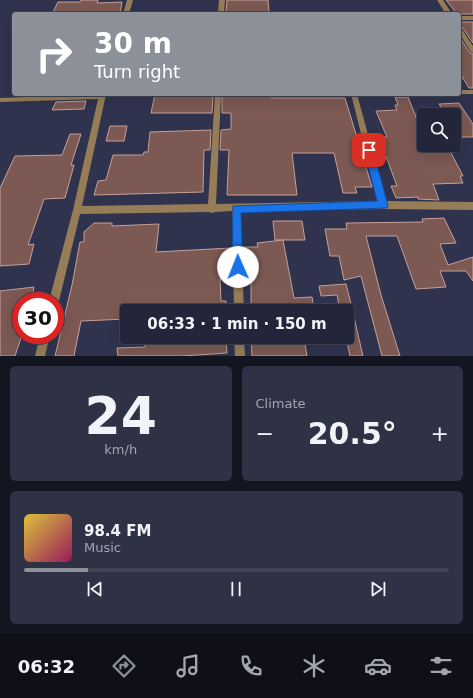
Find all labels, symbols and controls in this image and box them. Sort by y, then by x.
text: 30 m [94,27,172,60]
icon: right [28,28,80,80]
text: Turn right [94,61,180,82]
map controls [417,108,461,152]
button: search [417,108,461,152]
pin [352,133,386,167]
icon: arrive [358,139,380,161]
position arrow [217,246,259,288]
speed limit sign: 30 [12,292,64,344]
text: 06:33 · 1 min · 150 m [147,315,327,333]
text: 24 [85,386,157,446]
text: Climate [256,396,306,411]
text: 20.5° [308,416,397,451]
text: − [256,421,274,446]
text: + [431,421,449,446]
text: km/h [104,442,137,457]
text: 98.4 FM [84,522,151,540]
text: Music [84,540,121,555]
icon: previous [84,578,106,600]
icon: pause [225,578,247,600]
icon: next [367,578,389,600]
icon: directions [110,652,138,680]
icon: music [174,652,202,680]
icon: phone [237,652,265,680]
icon: climate [300,652,328,680]
icon: car [364,652,392,680]
icon: filters [427,652,455,680]
text: 06:32 [18,656,75,677]

